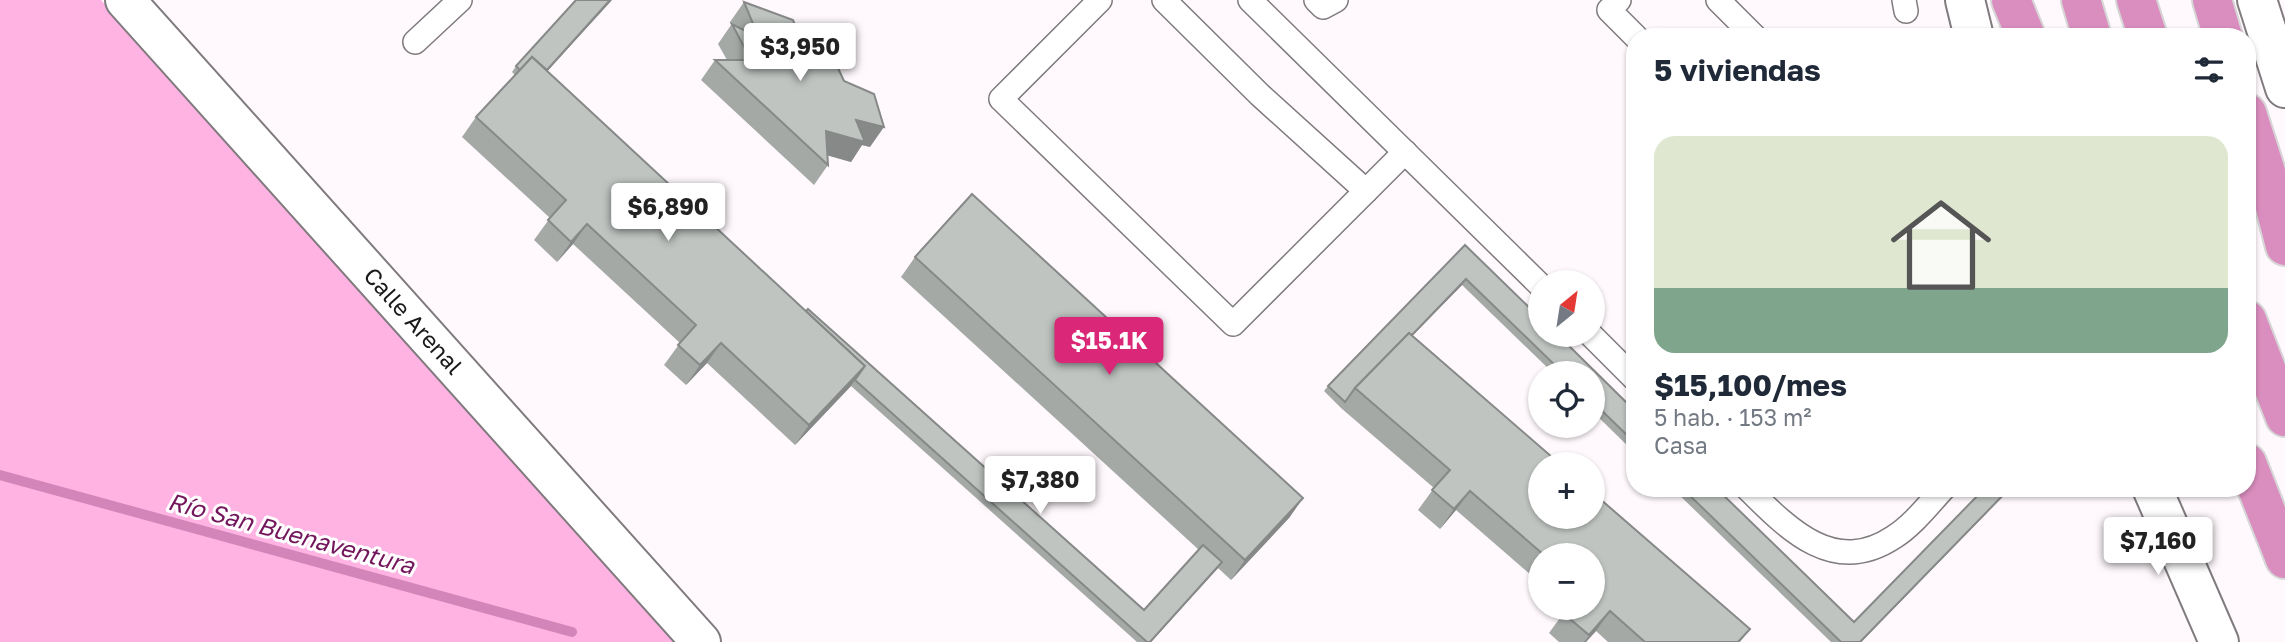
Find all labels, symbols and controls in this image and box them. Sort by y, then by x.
pin: $3,950 [743,24,857,83]
text: $3,950 [760,32,840,60]
icon: filters [2190,51,2228,89]
text: 5 viviendas [1654,52,1821,88]
icon: home [1878,182,2004,308]
pin: $6,890 [611,184,725,243]
text: $6,890 [627,192,709,220]
street label: Calle Arenal [358,261,469,380]
north arrow [1528,270,1605,346]
map controls [1528,270,1605,620]
pin: $15.1K [1052,318,1166,377]
text: $15.1K [1070,326,1148,354]
button: locate [1528,361,1605,438]
text: $15,100/mes [1654,367,1847,403]
text: 5 hab. · 153 m² [1654,403,1812,431]
text: Casa [1654,431,1708,459]
button: + [1528,452,1605,529]
pin: $7,380 [983,456,1097,516]
text: $7,380 [1000,465,1080,493]
water label: Río San Buenaventura [165,486,419,580]
pin: $7,160 [2101,518,2215,577]
text: $7,160 [2120,526,2196,554]
button: − [1528,543,1605,620]

